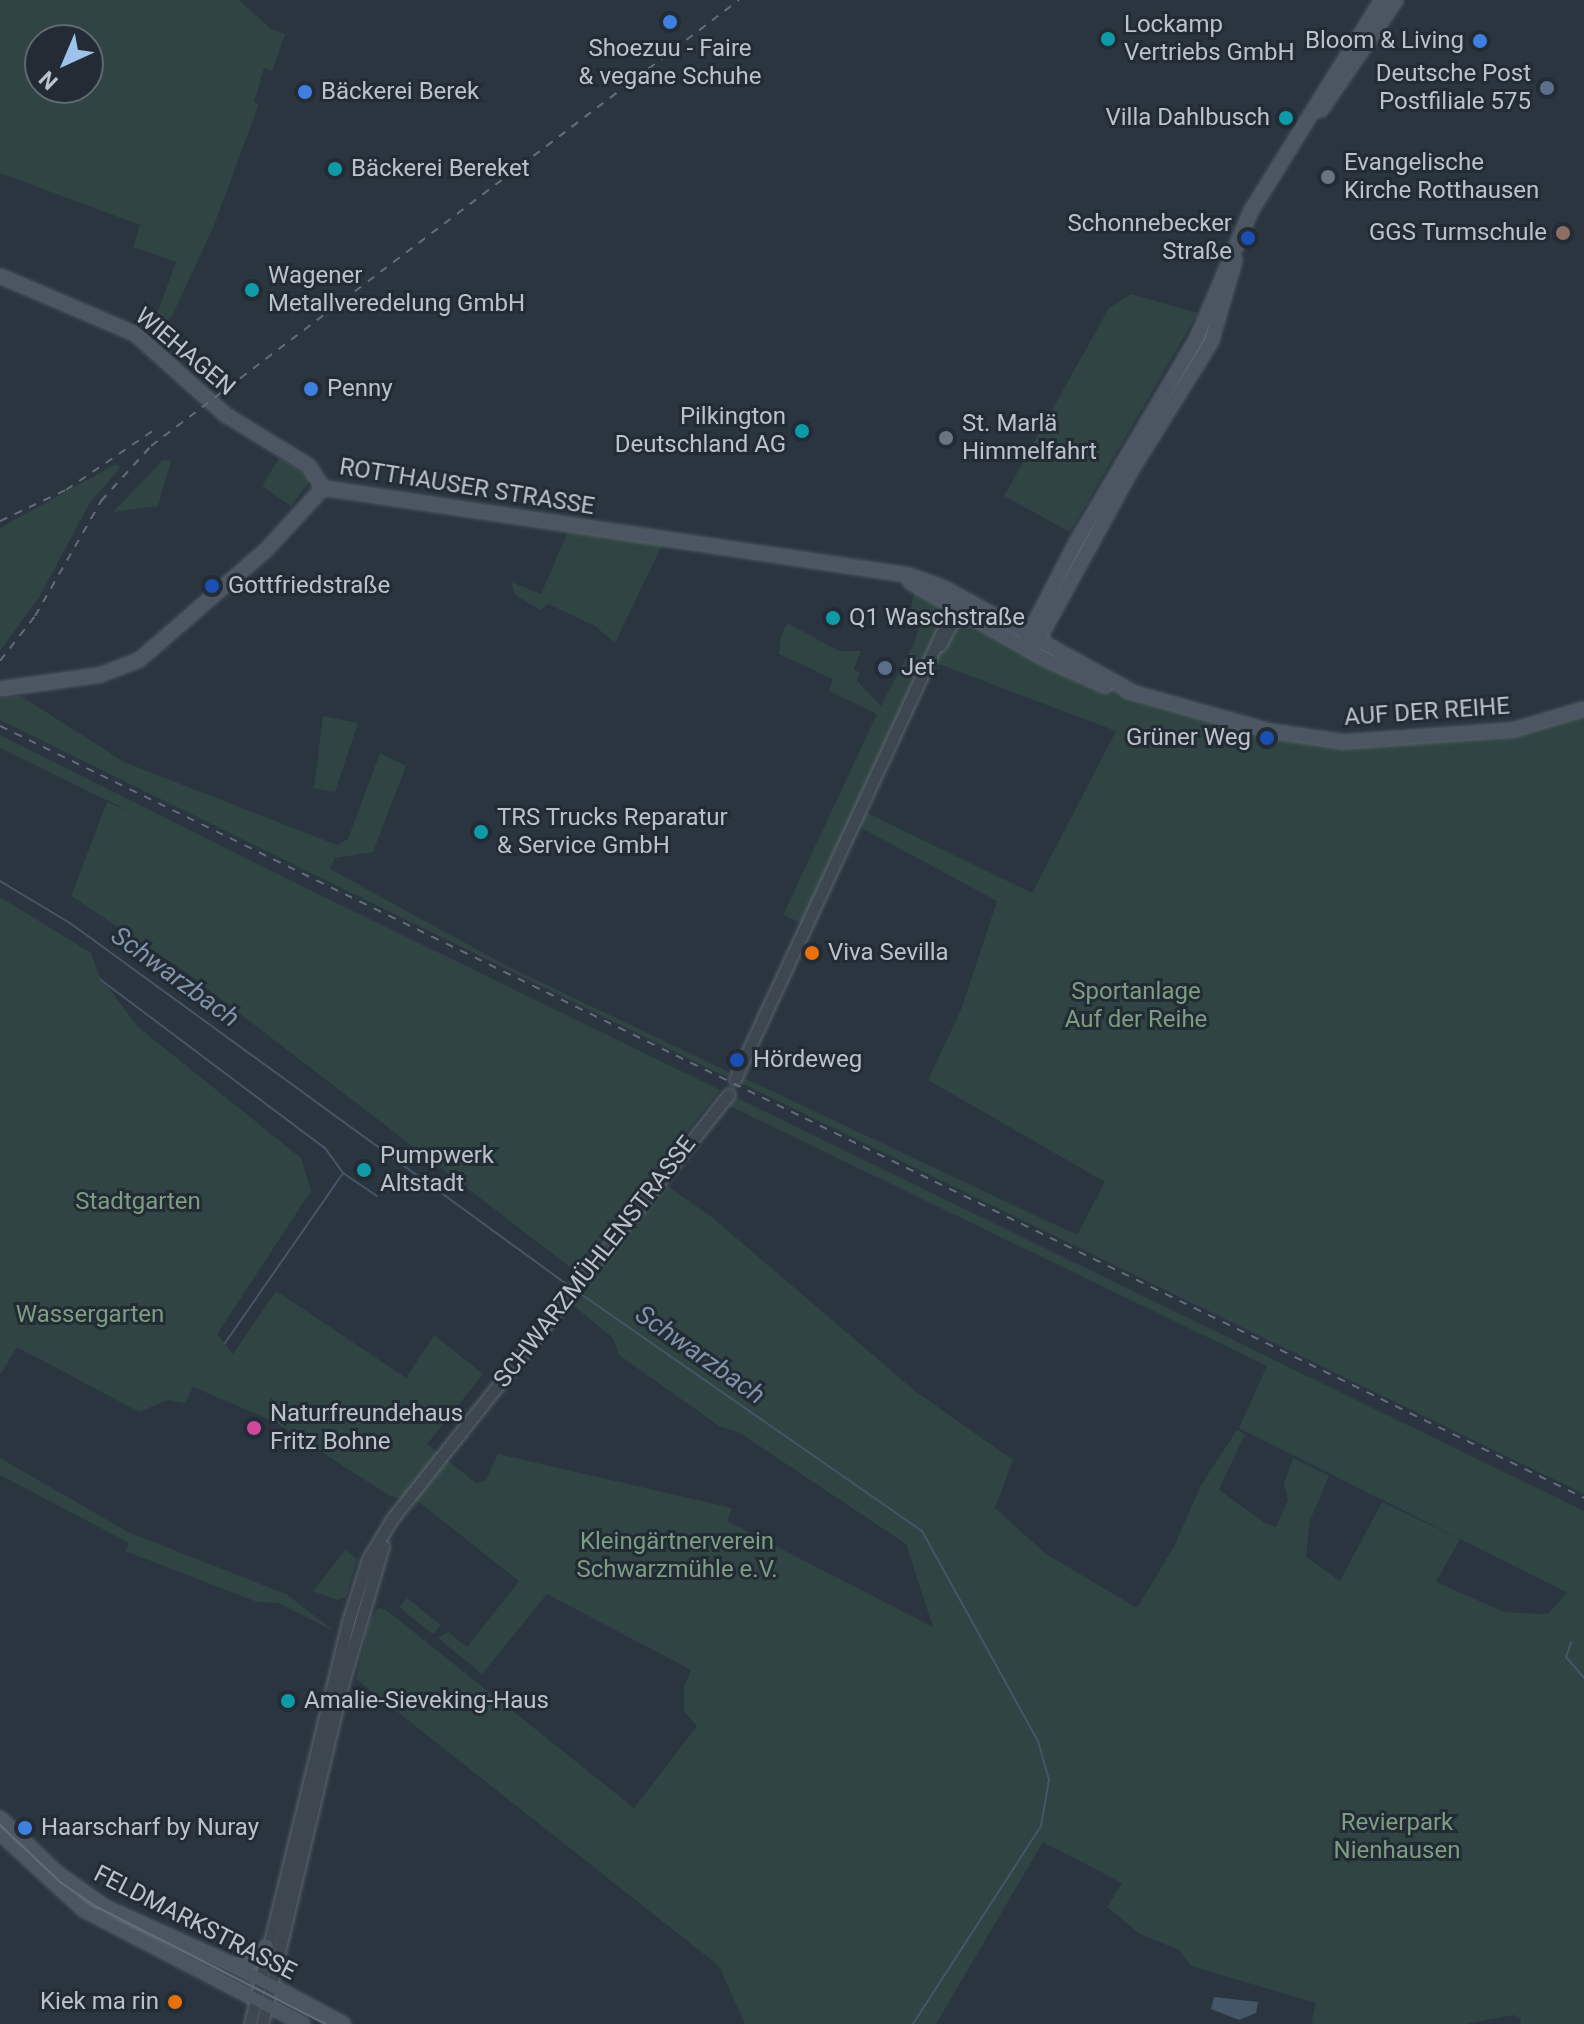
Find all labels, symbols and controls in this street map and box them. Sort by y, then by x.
place label: Lockamp Vertriebs GmbH [1124,11,1295,67]
marker: Shoezuu - Faire & vegane Schuhe [661,13,679,31]
north arrow [24,24,104,104]
place label: Bloom & Living [1305,27,1464,55]
marker: Lockamp Vertriebs GmbH [1099,30,1117,48]
marker: Bloom & Living [1471,32,1489,50]
place label: Shoezuu - Faire & vegane Schuhe [579,35,761,91]
place label: Deutsche Post Postfiliale 575 [1376,60,1531,116]
text: N [34,66,63,95]
place label: Bäckerei Berek [321,78,479,106]
marker: Deutsche Post Postfiliale 575 [1538,79,1556,97]
marker: Bäckerei Berek [296,83,314,101]
place label: Villa Dahlbusch [1105,104,1270,132]
marker: Villa Dahlbusch [1277,109,1295,127]
place label: Evangelische Kirche Rotthausen [1344,149,1539,205]
place label: Bäckerei Bereket [351,155,529,183]
marker: Bäckerei Bereket [326,160,344,178]
marker: Evangelische Kirche Rotthausen [1319,168,1337,186]
place label: Schonnebecker Straße [1067,210,1232,266]
place label: GGS Turmschule [1369,219,1547,247]
marker: GGS Turmschule [1554,224,1572,242]
marker: Schonnebecker Straße [1239,229,1257,247]
place label: Wagener Metallveredelung GmbH [268,262,525,318]
marker: Wagener Metallveredelung GmbH [243,281,261,299]
street label: WIEHAGEN [129,302,241,402]
place label: Penny [327,375,393,403]
marker: Penny [302,380,320,398]
place label: Pilkington Deutschland AG [615,403,786,459]
place label: St. Marlä Himmelfahrt [962,410,1097,466]
marker: Pilkington Deutschland AG [793,422,811,440]
marker: St. Marlä Himmelfahrt [937,429,955,447]
street label: ROTTHAUSER STRASSE [337,453,597,521]
place label: Gottfriedstraße [228,572,390,600]
marker: Gottfriedstraße [203,577,221,595]
place label: Q1 Waschstraße [849,604,1025,632]
marker: Q1 Waschstraße [824,609,842,627]
place label: Jet [901,654,935,682]
marker: Jet [876,659,894,677]
street label: AUF DER REIHE [1343,692,1511,732]
place label: Grüner Weg [1126,724,1251,752]
marker: Grüner Weg [1258,729,1276,747]
place label: TRS Trucks Reparatur & Service GmbH [497,804,728,860]
marker: TRS Trucks Reparatur & Service GmbH [472,823,490,841]
water label: Schwarzbach [105,920,245,1034]
place label: Viva Sevilla [828,939,949,967]
marker: Viva Sevilla [803,944,821,962]
park label: Sportanlage Auf der Reihe [1065,978,1207,1034]
place label: Hördeweg [753,1046,862,1074]
marker: Hördeweg [728,1051,746,1069]
street label: SCHWARZMÜHLENSTRASSE [488,1131,702,1393]
place label: Pumpwerk Altstadt [380,1142,494,1198]
marker: Pumpwerk Altstadt [355,1161,373,1179]
park label: Stadtgarten [75,1188,201,1216]
water label: Schwarzbach [629,1299,771,1411]
park label: Wassergarten [16,1301,164,1329]
place label: Naturfreundehaus Fritz Bohne [270,1400,463,1456]
marker: Naturfreundehaus Fritz Bohne [245,1419,263,1437]
park label: Kleingärtnerverein Schwarzmühle e.V. [576,1528,778,1584]
place label: Amalie-Sieveking-Haus [304,1687,549,1715]
marker: Amalie-Sieveking-Haus [279,1692,297,1710]
park label: Revierpark Nienhausen [1334,1809,1460,1865]
place label: Haarscharf by Nuray [41,1814,259,1842]
marker: Haarscharf by Nuray [16,1819,34,1837]
street label: FELDMARKSTRASSE [89,1859,301,1987]
place label: Kiek ma rin [40,1988,159,2016]
marker: Kiek ma rin [166,1993,184,2011]

